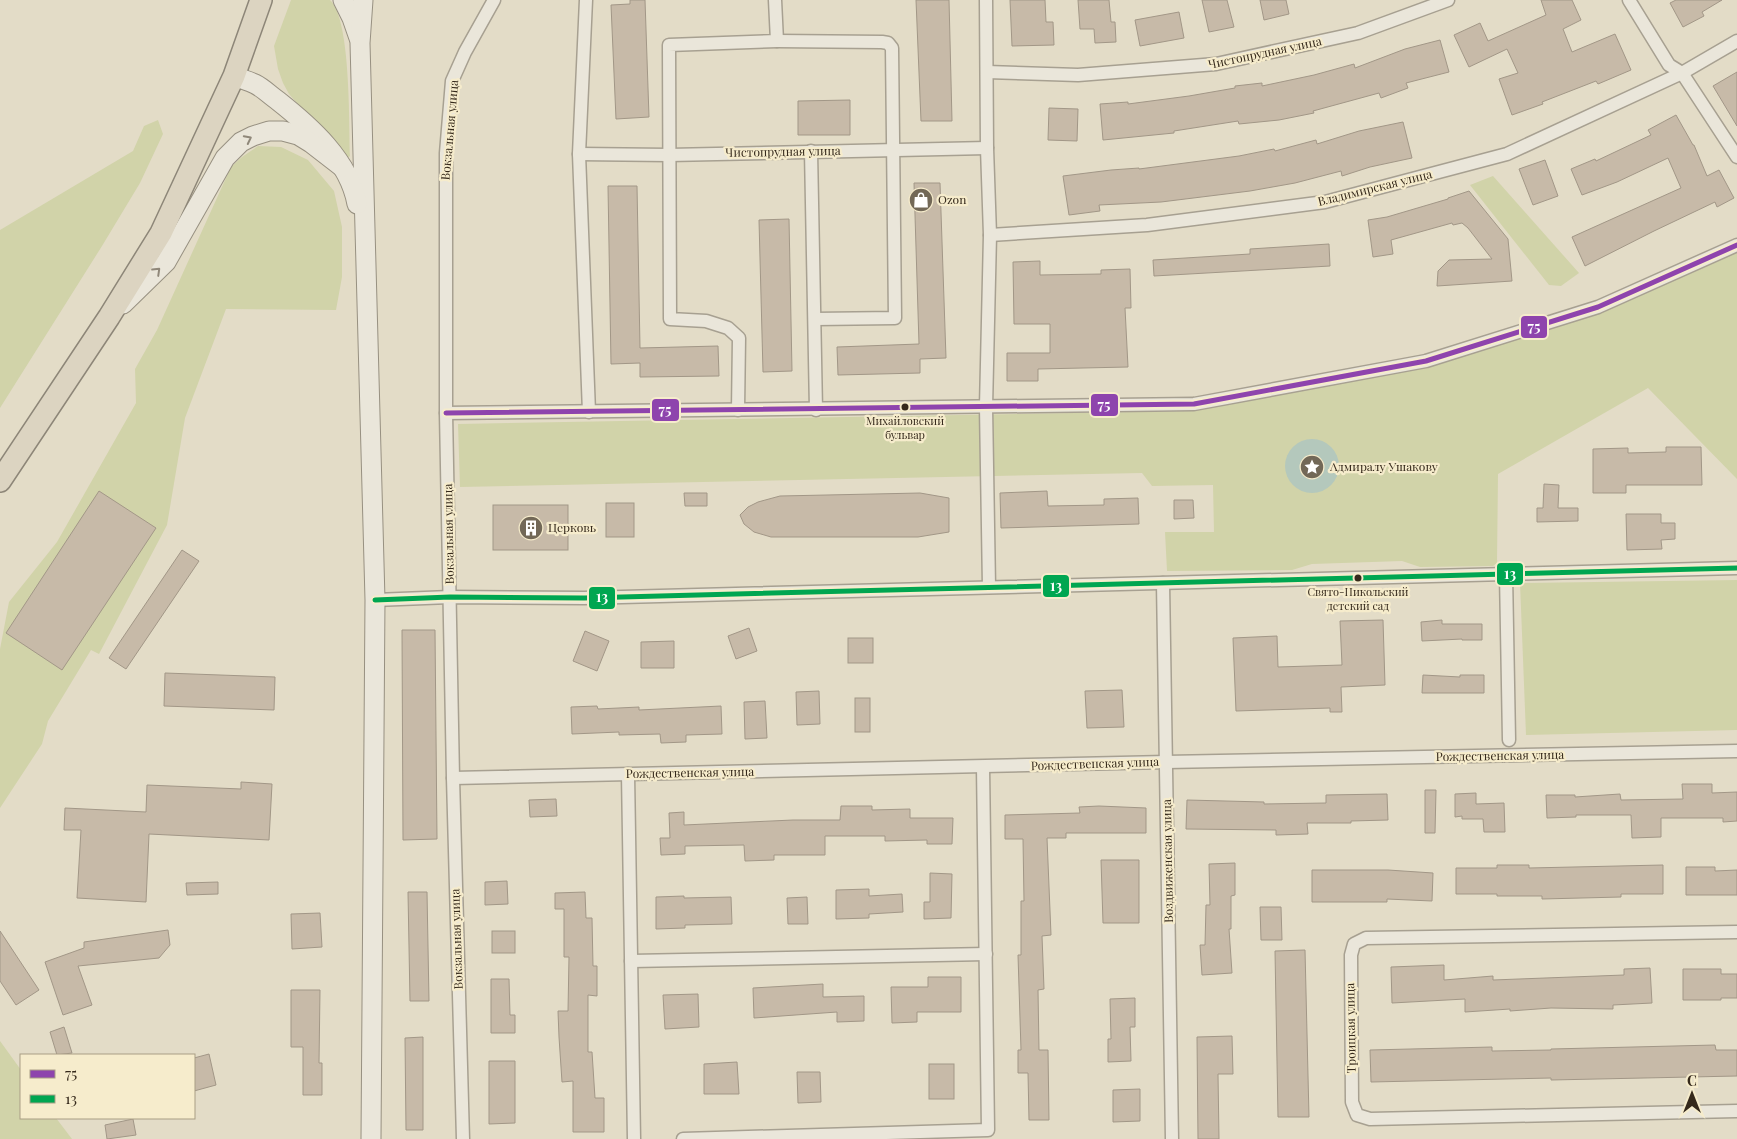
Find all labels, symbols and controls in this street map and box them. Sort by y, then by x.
street label: Чистопрудная улица [1207,32,1323,72]
street label: Вокзальная улица [437,79,461,181]
one-way arrow [243,135,252,145]
street label: Чистопрудная улица [725,142,841,160]
street label: Владимирская улица [1316,165,1434,209]
shop icon: Ozon [908,187,934,213]
place label: Ozon [938,191,966,207]
one-way arrow [151,268,160,277]
line badge: 75 [1520,315,1548,339]
text: 75 [1528,317,1540,336]
line badge: 75 [1090,393,1119,417]
text: 75 [1098,395,1110,414]
line badge: 75 [651,398,680,422]
text: 75 [659,400,671,419]
marker: Михайловский бульвар [900,402,910,412]
place label: Михайловский бульвар [866,413,944,442]
place icon: Адмиралу Ушакову [1299,454,1325,480]
place label: Адмиралу Ушакову [1329,458,1438,474]
street label: Вокзальная улица [439,484,457,584]
building icon: Церковь [518,515,544,541]
place label: Церковь [548,519,596,535]
line badge: 13 [1496,562,1524,586]
text: 13 [1504,564,1516,583]
marker: Свято-Никольский детский сад [1353,573,1363,583]
line badge: 13 [1042,574,1070,598]
text: 13 [1050,576,1062,595]
place label: Свято-Никольский детский сад [1307,584,1409,613]
line badge: 13 [588,586,616,610]
text: 13 [596,587,608,606]
street label: Рождественская улица [1436,746,1564,764]
street label: Рождественская улица [1031,753,1159,773]
street label: Рождественская улица [626,763,754,781]
street label: Воздвиженская улица [1158,799,1176,923]
street label: Вокзальная улица [446,888,466,990]
street label: Троицкая улица [1341,983,1359,1073]
legend [20,1054,195,1119]
text: 75 [65,1063,77,1083]
north arrow [1667,1069,1717,1119]
text: С [1687,1071,1697,1090]
text: 13 [65,1088,77,1108]

